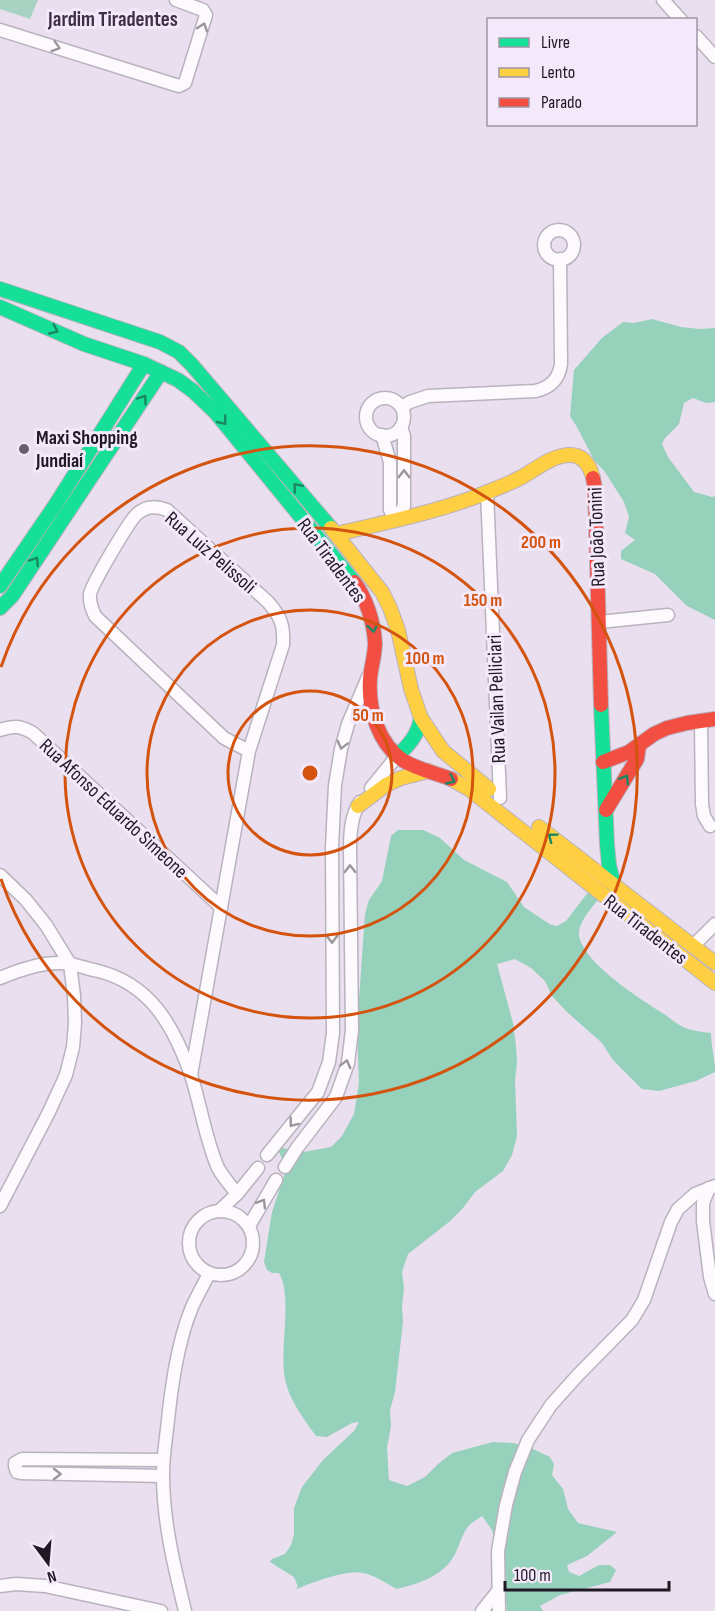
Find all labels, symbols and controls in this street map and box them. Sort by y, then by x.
district label: Jardim Tiradentes [47,7,178,32]
legend [487,18,697,126]
one-way arrow [196,22,208,33]
text: Livre [541,32,570,53]
one-way arrow [50,40,61,52]
text: Lento [541,62,575,83]
text: Parado [541,92,582,113]
one-way arrow [47,322,58,334]
one-way arrow [136,395,147,406]
one-way arrow [215,414,226,425]
place label: Maxi Shopping Jundiaí [35,426,138,473]
marker: Maxi Shopping Jundiaí [17,442,31,456]
one-way arrow [398,470,410,479]
one-way arrow [293,483,304,494]
street label: Rua João Tonini [583,487,611,587]
street label: Rua Luiz Pelissoli [160,507,261,599]
street label: Rua Tiradentes [292,514,371,608]
text: 200 m [521,532,561,553]
one-way arrow [28,557,39,568]
text: 150 m [464,590,502,611]
one-way arrow [366,624,378,633]
street label: Rua Vailan Pelliciari [483,634,511,764]
text: 100 m [406,648,445,669]
text: 50 m [352,705,384,726]
street label: Rua Afonso Eduardo Simeone [34,734,192,884]
one-way arrow [337,740,350,750]
centre of rings [300,763,320,783]
one-way arrow [445,773,456,785]
one-way arrow [617,775,629,785]
one-way arrow [548,834,559,845]
one-way arrow [344,865,356,874]
street label: Rua Tiradentes [599,890,692,970]
one-way arrow [326,935,339,944]
one-way arrow [339,1059,352,1069]
one-way arrow [289,1116,300,1127]
one-way arrow [255,1199,267,1209]
one-way arrow [53,1468,62,1480]
north arrow [18,1533,78,1593]
scale bar [505,1554,668,1592]
text: 100 m [514,1565,551,1586]
text: N [45,1566,58,1586]

